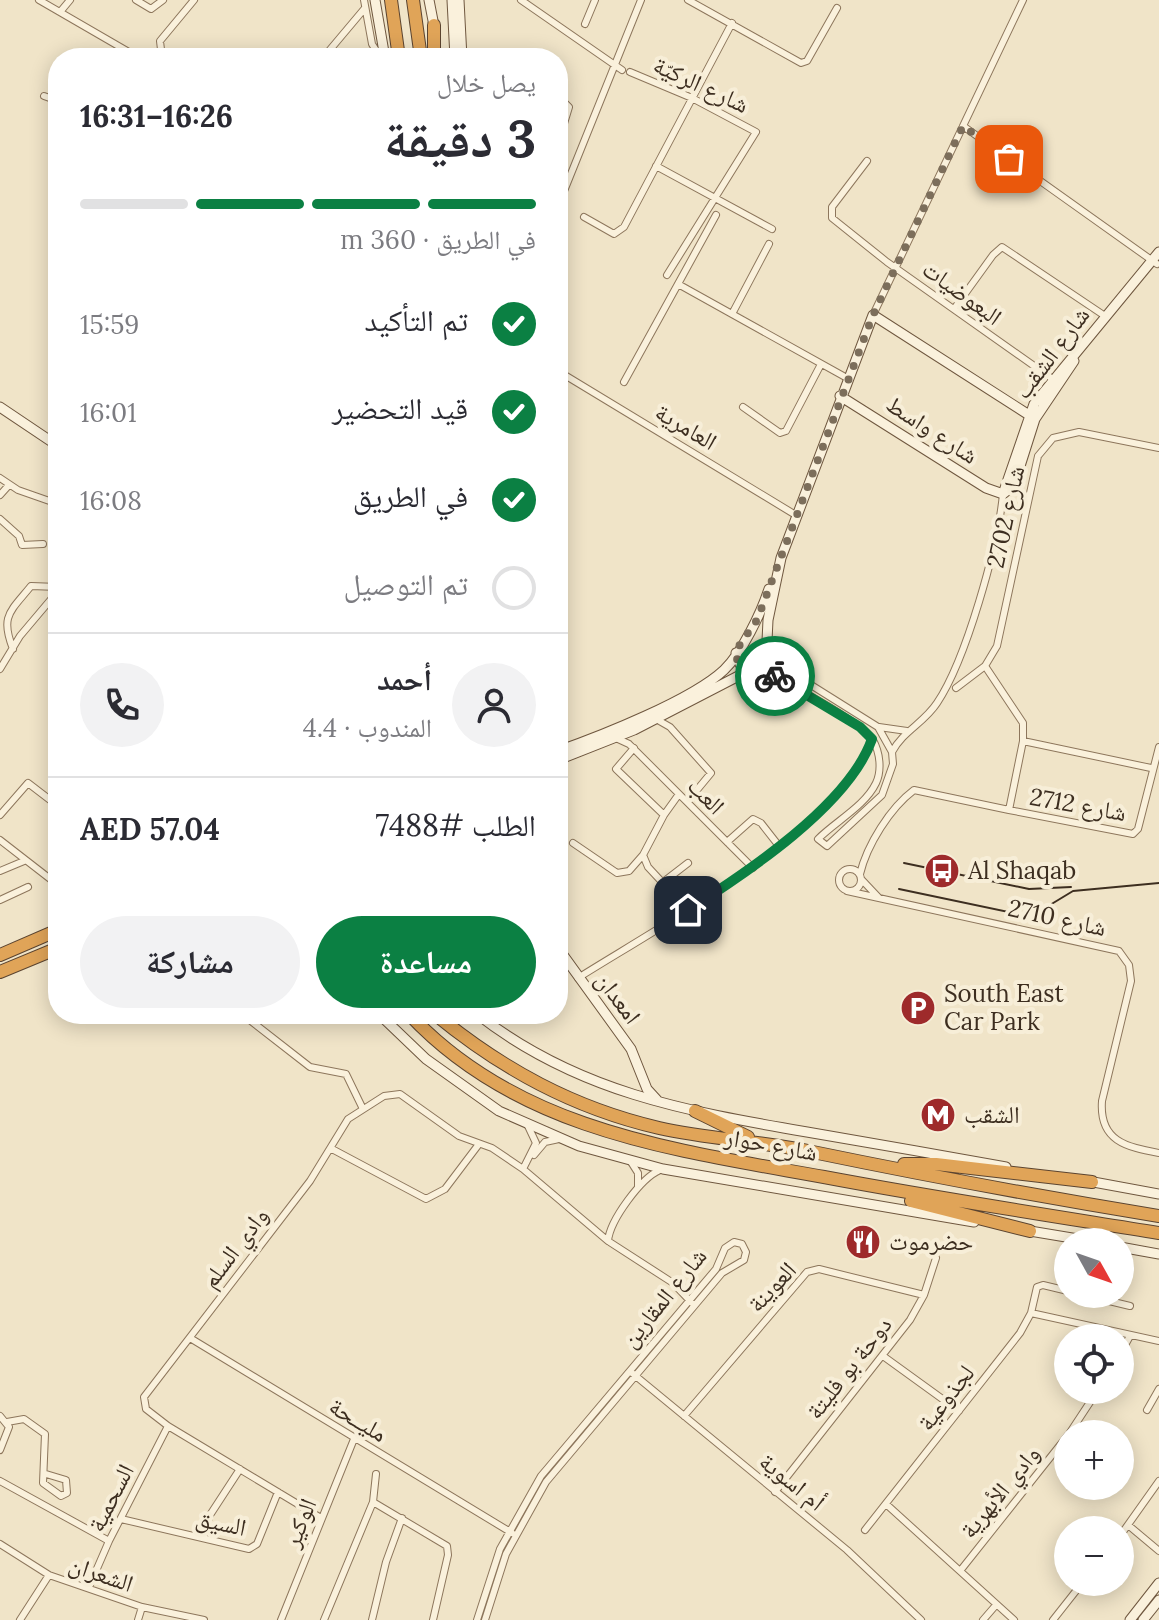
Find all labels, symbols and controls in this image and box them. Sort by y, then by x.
street label: شارع الركيّة [648,49,754,120]
text: يصل خلال [437,66,536,99]
text: 16:26–16:31 [80,97,233,135]
text: 3 دقيقة [384,105,536,171]
pin [975,125,1043,193]
icon: bag [987,137,1031,181]
text: في الطريق · 360 m [340,223,536,256]
street label: البعوضيات [916,253,1008,332]
street label: شارع الشقب [1007,300,1096,405]
text: تم التأكيد [365,301,468,339]
icon: check [492,302,536,346]
text: 15:59 [80,308,139,341]
street label: شارع واسط [881,388,984,471]
text: قيد التحضير [332,389,468,427]
icon: check [492,390,536,434]
text: 16:01 [80,396,137,429]
street label: العامرية [650,396,723,457]
street label: شارع 2702 [980,463,1031,571]
text: في الطريق [353,477,468,515]
icon: check [492,478,536,522]
text: 16:08 [80,484,142,517]
text: تم التوصيل [344,565,468,603]
courier [735,636,815,716]
icon: bike [753,654,797,698]
text: أحمد [377,660,432,698]
button: phone [80,663,164,747]
button: person [452,663,536,747]
text: المندوب · 4.4 [303,711,432,744]
street label: العب [681,770,732,821]
street label: شارع 2712 [1027,781,1129,828]
text: الطلب #7488 [376,806,536,844]
text: AED 57.04 [80,810,220,848]
bus stop icon: Al Shaqab [923,852,961,890]
place label: Al Shaqab [967,855,1076,886]
pin [654,876,722,944]
icon: home [666,888,710,932]
street label: شارع 2710 [1005,892,1109,943]
button: مشاركة [80,916,300,1008]
button: مساعدة [316,916,536,1008]
street label: امعدان [589,965,648,1030]
place label: South East Car Park [944,978,1064,1037]
parking icon: South East Car Park [899,989,937,1027]
metro station icon: الشقب [919,1096,957,1134]
place label: الشقب [964,1099,1020,1130]
street label: شارع حوار [721,1121,820,1168]
street label: وادي السلم [194,1201,278,1297]
restaurant icon: حضرموت [844,1223,882,1261]
place label: حضرموت [889,1226,973,1257]
north arrow [1054,1228,1134,1308]
map controls [1054,1228,1134,1596]
street label: شارع المقارين [614,1241,713,1354]
street label: العوينة [740,1255,803,1318]
street label: دوحة بو فليتة [799,1310,898,1425]
button: locate [1054,1324,1134,1404]
street label: لجذوعية [910,1358,981,1437]
street label: مليــحة [324,1390,393,1449]
button: + [1054,1420,1134,1500]
street label: وادي الأبهرية [953,1439,1050,1547]
street label: أم اسوية [753,1446,831,1518]
street label: السحمية [80,1459,141,1537]
street label: الوكير [275,1494,323,1553]
street label: السيق [193,1502,249,1543]
button: − [1054,1516,1134,1596]
street label: الشعران [65,1548,137,1599]

